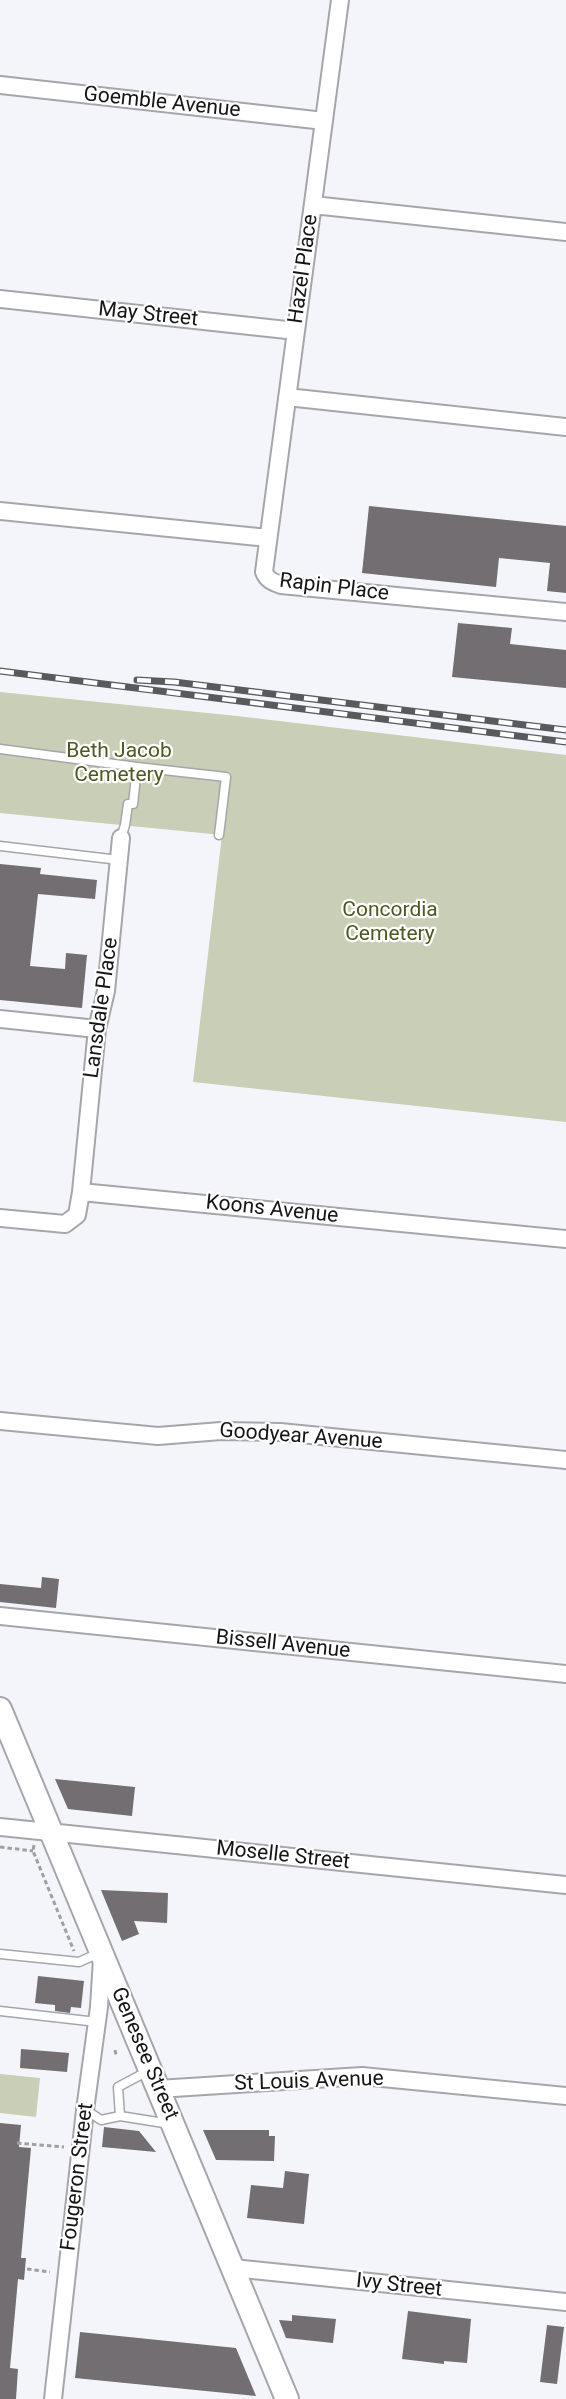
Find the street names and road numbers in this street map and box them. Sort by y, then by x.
street label: Goemble Avenue [82,82,242,124]
street label: Hazel Place [284,213,324,325]
street label: May Street [97,297,199,333]
street label: Rapin Place [278,569,390,607]
street label: Lansdale Place [80,936,124,1080]
street label: Koons Avenue [204,1191,340,1229]
street label: Goodyear Avenue [219,1419,383,1455]
street label: Bissell Avenue [215,1625,351,1665]
street label: Moselle Street [215,1836,351,1876]
street label: Genesee Street [105,1984,183,2124]
street label: St Louis Avenue [234,2067,384,2097]
street label: Fougeron Street [56,2102,100,2252]
street label: Ivy Street [355,2269,443,2303]

